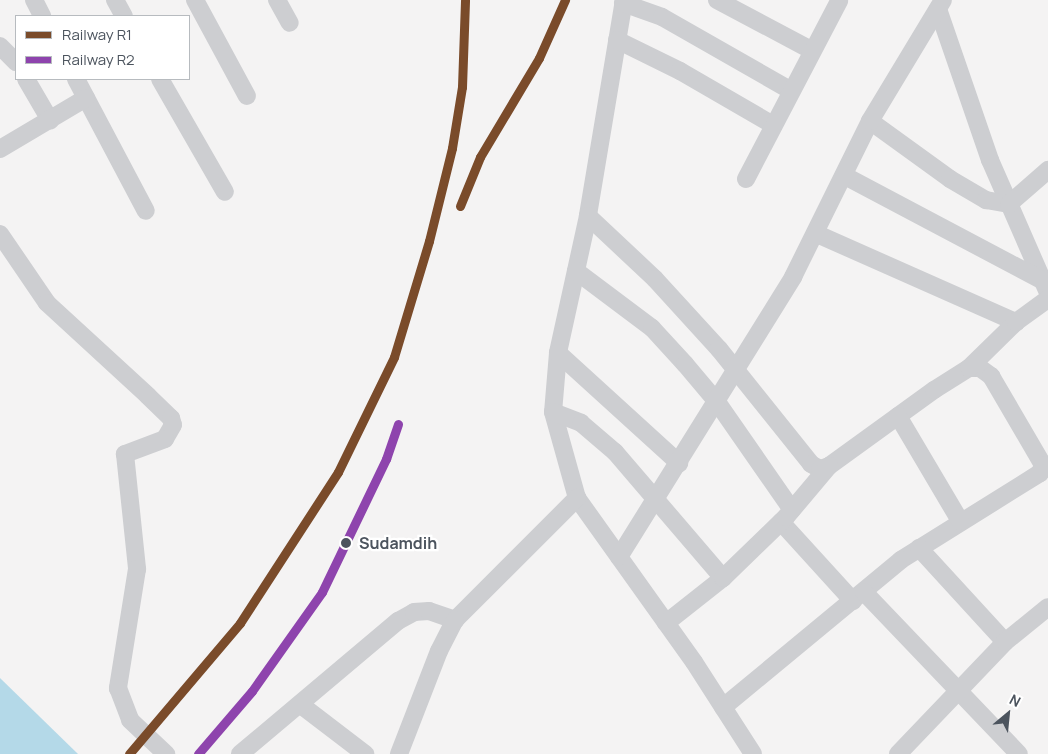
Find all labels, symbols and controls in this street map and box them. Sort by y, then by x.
legend [15,15,190,80]
text: Railway R1 [62,24,132,45]
text: Railway R2 [62,49,135,70]
place label: Sudamdih [359,533,437,553]
marker: Sudamdih [337,534,355,552]
north arrow [983,689,1033,739]
text: N [1006,690,1024,711]

